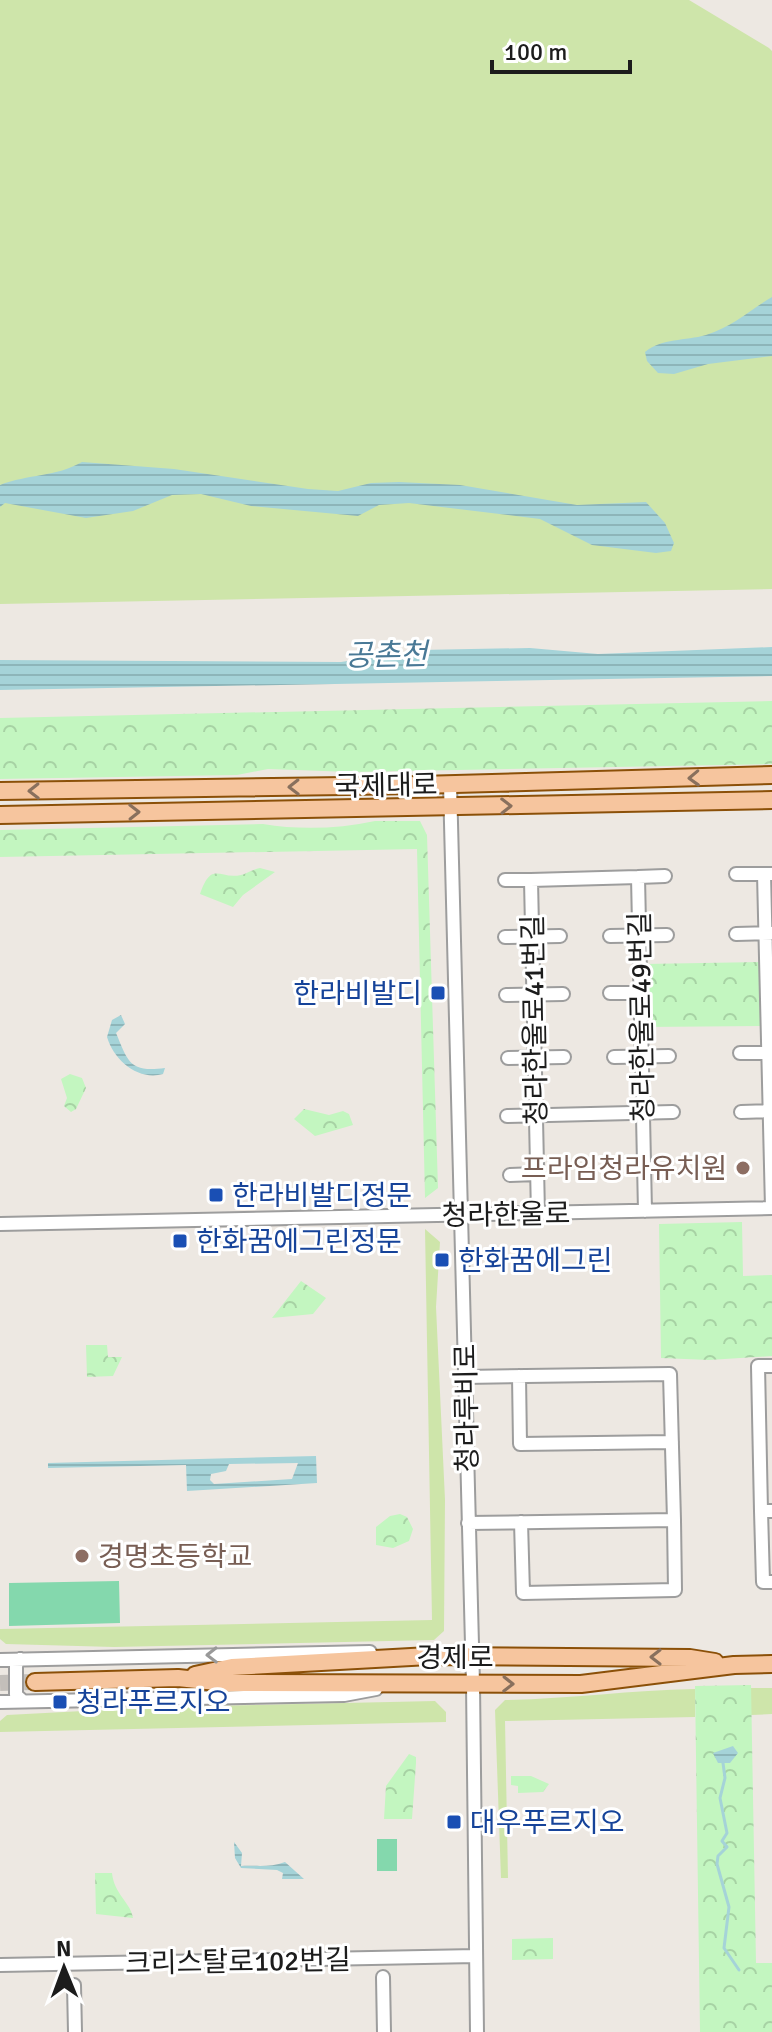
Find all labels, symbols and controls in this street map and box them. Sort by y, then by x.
scale bar [492,24,630,74]
text: 100 m [504,37,567,67]
water label: 공촌천 [344,636,431,675]
street label: 국제대로 [334,768,438,804]
one-way arrow [687,769,700,786]
one-way arrow [287,778,300,796]
one-way arrow [27,782,40,799]
one-way arrow [500,798,513,815]
one-way arrow [128,804,141,821]
street label: 청라한울로49번길 [623,911,661,1123]
street label: 청라한울로41번길 [516,914,554,1126]
place label: 한라비발디 [293,977,422,1011]
marker: 한라비발디 [429,984,447,1002]
place label: 프라임청라유치원 [521,1152,727,1186]
marker: 프라임청라유치원 [734,1159,752,1177]
place label: 한라비발디정문 [232,1179,412,1213]
marker: 한라비발디정문 [207,1186,225,1204]
street label: 청라한울로 [441,1197,571,1233]
place label: 한화꿈에그린정문 [196,1225,402,1259]
marker: 한화꿈에그린정문 [171,1232,189,1250]
place label: 한화꿈에그린 [458,1244,613,1278]
marker: 한화꿈에그린 [433,1251,451,1269]
street label: 청라루비로 [449,1343,485,1473]
place label: 경명초등학교 [98,1540,253,1574]
marker: 경명초등학교 [73,1547,91,1565]
street label: 경제로 [416,1641,494,1675]
one-way arrow [205,1646,218,1664]
one-way arrow [649,1649,662,1666]
one-way arrow [502,1676,515,1693]
place label: 청라푸르지오 [76,1686,231,1720]
marker: 청라푸르지오 [51,1693,69,1711]
place label: 대우푸르지오 [470,1806,625,1840]
marker: 대우푸르지오 [445,1813,463,1831]
north arrow [24,1928,104,2008]
text: N [56,1935,72,1962]
street label: 크리스탈로102번길 [125,1943,351,1981]

